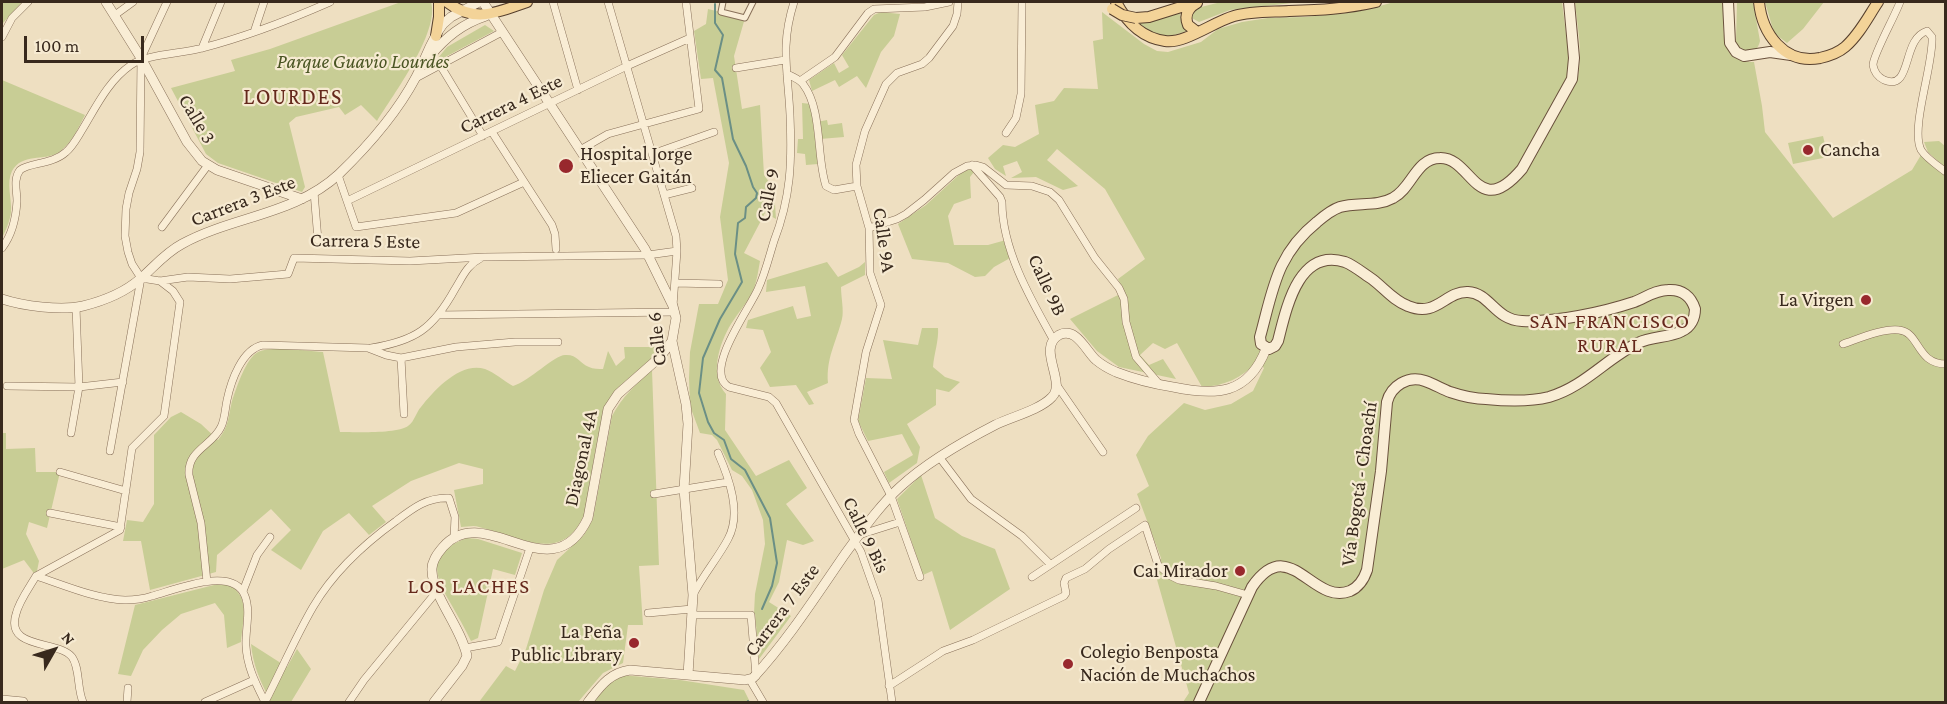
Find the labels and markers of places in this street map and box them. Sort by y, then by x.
place label: Cancha [1820,138,1880,162]
place label: Hospital Jorge Eliecer Gaitán [580,142,692,189]
marker: Cancha [1801,143,1815,157]
marker: Hospital Jorge Eliecer Gaitán [557,157,575,175]
place label: La Virgen [1779,288,1854,312]
marker: La Virgen [1859,293,1873,307]
place label: Cai Mirador [1133,559,1228,583]
marker: Cai Mirador [1233,564,1247,578]
place label: La Peña Public Library [511,620,622,667]
marker: La Peña Public Library [627,636,641,650]
place label: Colegio Benposta Nación de Muchachos [1080,640,1255,687]
marker: Colegio Benposta Nación de Muchachos [1061,657,1075,671]

